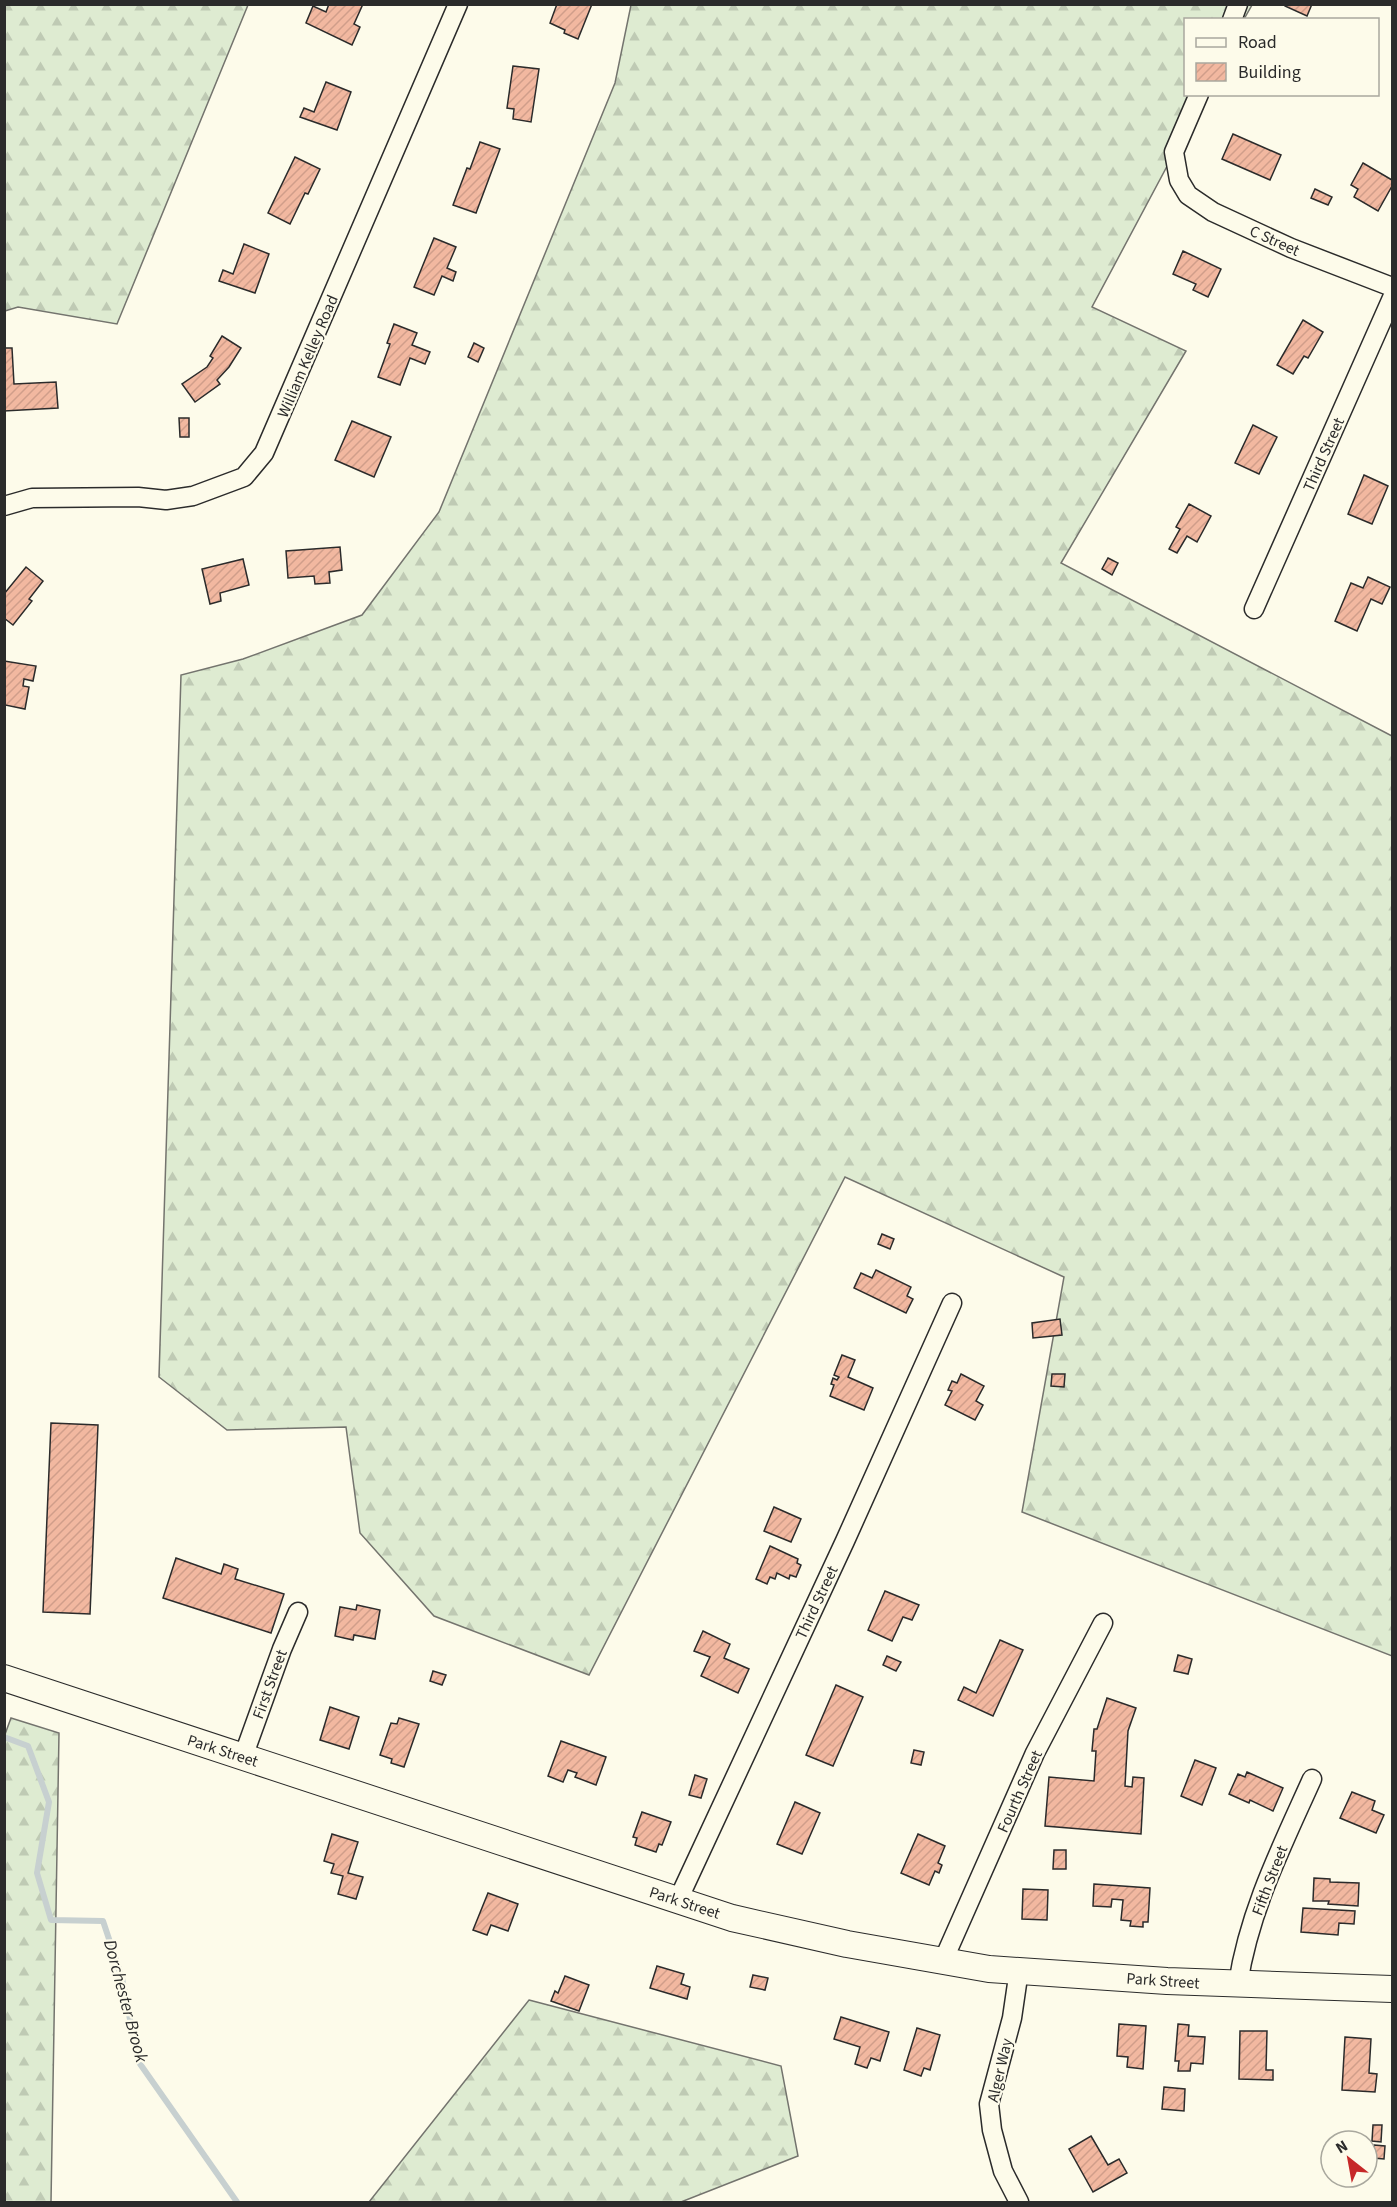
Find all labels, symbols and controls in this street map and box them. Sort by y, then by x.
legend [1184,18,1379,96]
text: Road [1238,30,1277,55]
text: Building [1238,60,1301,85]
street label: C Street [1246,220,1304,262]
street label: William Kelley Road [272,292,344,421]
street label: Third Street [1298,413,1350,495]
street label: Third Street [790,1562,844,1643]
street label: First Street [247,1646,293,1722]
street label: Park Street [184,1729,261,1773]
street label: Fourth Street [992,1746,1048,1836]
street label: Fifth Street [1247,1842,1294,1919]
street label: Park Street [646,1881,723,1925]
water label: Dorchester Brook [97,1937,154,2066]
street label: Park Street [1126,1967,1201,1995]
street label: Alger Way [982,2035,1018,2104]
north arrow [1319,2129,1379,2189]
text: N [1332,2135,1352,2159]

